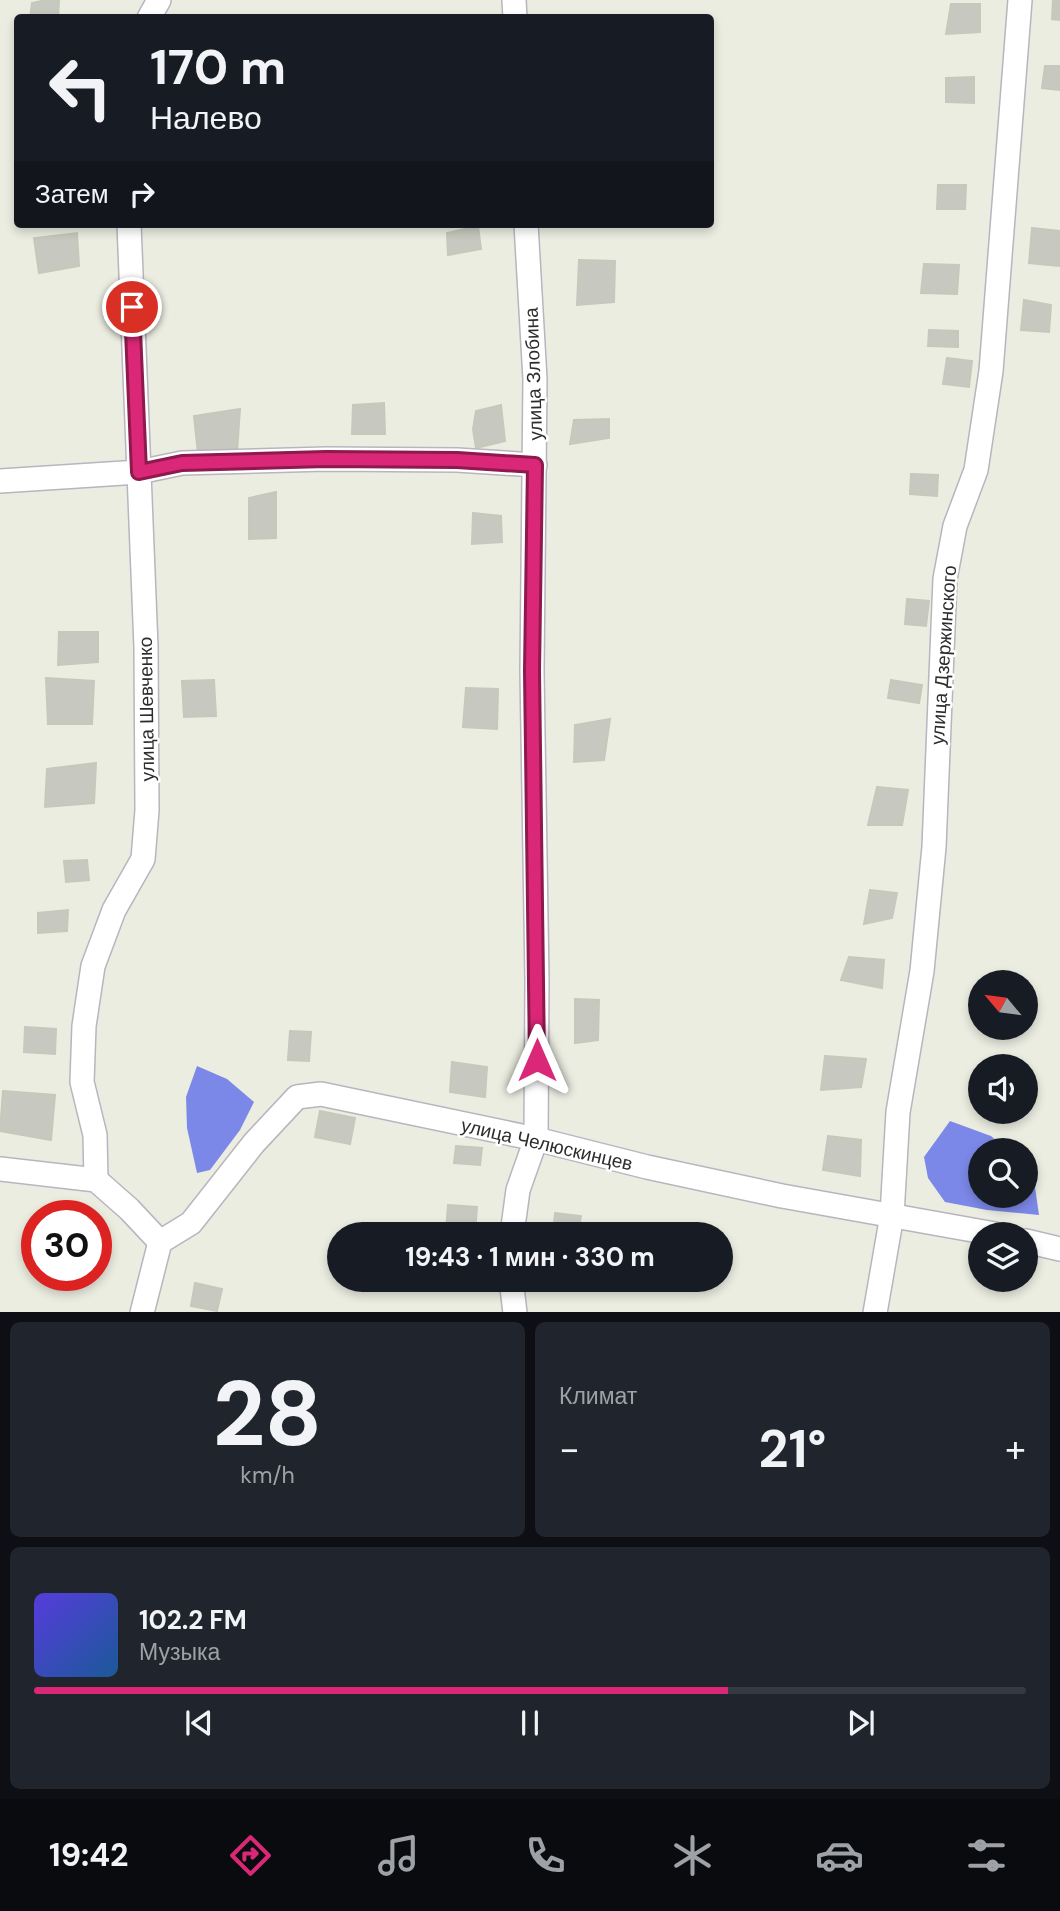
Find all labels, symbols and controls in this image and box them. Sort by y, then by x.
text: 170 m [150,35,286,99]
icon: left [35,42,126,133]
text: Налево [150,97,262,139]
icon: right [123,175,161,213]
text: Затем [35,177,109,211]
pin [102,277,162,337]
icon: arrive [113,288,151,326]
street label: улица Злобина [519,307,548,441]
street label: улица Дзержинского [925,564,962,746]
street label: улица Шевченко [133,637,160,781]
north arrow [968,970,1038,1040]
map controls [968,970,1038,1292]
position arrow [500,1023,574,1097]
button: sound [968,1054,1038,1124]
street label: улица Челюскинцев [459,1113,635,1176]
button: search [968,1138,1038,1208]
speed limit sign: 30 [21,1200,112,1291]
button: layers [968,1222,1038,1292]
text: 19:43 · 1 мин · 330 m [405,1240,655,1274]
text: 28 [213,1355,322,1473]
text: Климат [559,1381,637,1411]
text: 21° [759,1415,826,1483]
text: − [559,1424,580,1474]
text: + [1005,1424,1026,1474]
text: km/h [240,1460,295,1490]
text: 102.2 FM [139,1603,247,1637]
text: Музыка [139,1637,220,1667]
icon: previous [180,1704,218,1742]
icon: pause [511,1704,549,1742]
icon: next [842,1704,880,1742]
icon: directions [226,1831,275,1880]
icon: music [374,1831,423,1880]
icon: phone [521,1831,570,1880]
icon: climate [668,1831,717,1880]
icon: car [815,1831,864,1880]
icon: filters [962,1831,1011,1880]
text: 19:42 [49,1834,128,1876]

